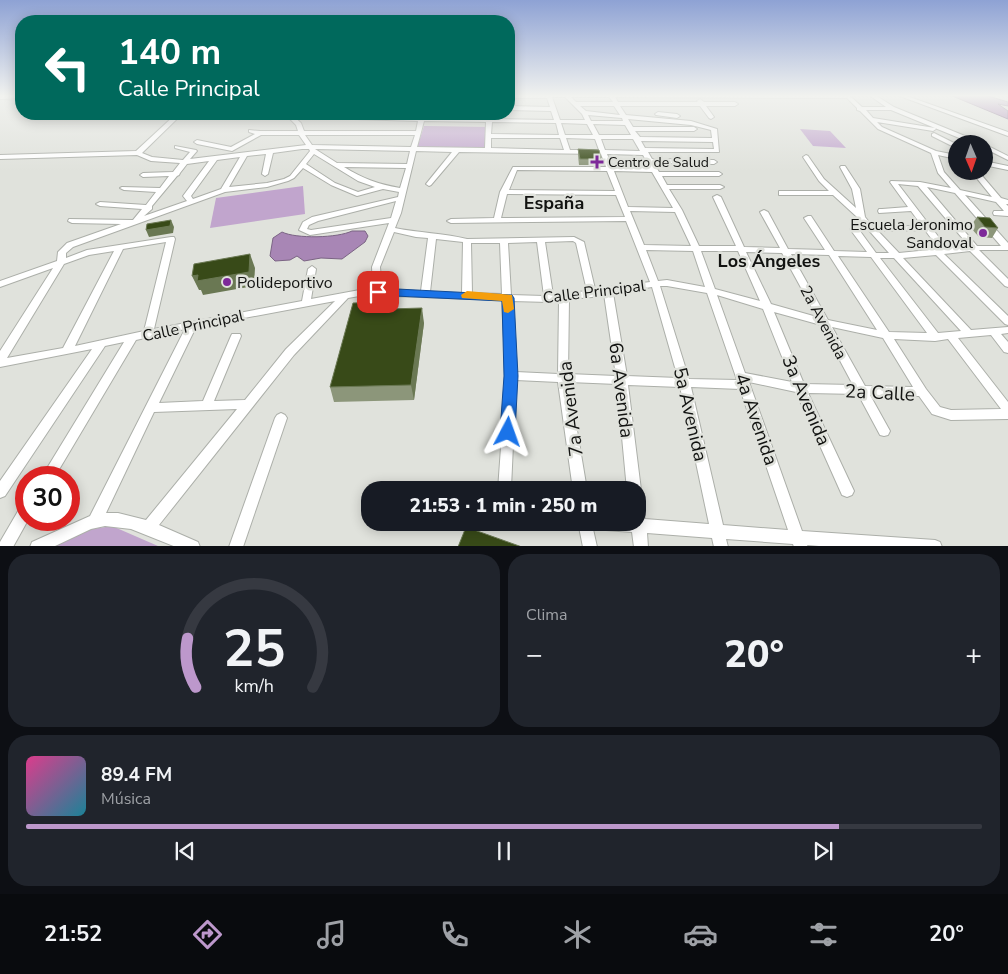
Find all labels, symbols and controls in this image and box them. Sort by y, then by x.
text: 140 m [118,29,221,76]
icon: left [35,35,100,100]
text: Calle Principal [118,74,260,104]
north arrow [948,135,992,180]
map controls [948,135,993,180]
place label: Centro de Salud [608,153,709,172]
marker: Centro de Salud [590,155,604,169]
district label: España [524,191,584,215]
place label: Escuela Jeronimo Sandoval [850,214,973,254]
marker: Escuela Jeronimo Sandoval [977,227,989,239]
district label: Los Ángeles [718,249,821,273]
pin [357,271,399,313]
place label: Polideportivo [237,272,333,294]
street label: Calle Principal [542,275,647,309]
marker: Polideportivo [221,276,233,288]
icon: arrive [364,278,392,306]
street label: 2a Avenida [794,282,852,363]
street label: Calle Principal [140,304,246,347]
street label: 6a Avenida [602,341,640,439]
street label: 3a Avenida [775,351,837,450]
street label: 7a Avenida [552,360,590,458]
street label: 5a Avenida [667,365,713,464]
street label: 4a Avenida [728,370,784,469]
street label: 2a Calle [844,378,916,408]
position arrow [481,405,533,457]
speed limit sign: 30 [15,466,80,531]
text: 21:53 · 1 min · 250 m [410,493,597,519]
text: Clima [526,604,567,626]
text: 25 [223,613,285,684]
text: 20° [724,629,784,680]
text: − [526,636,543,674]
text: + [965,636,982,674]
text: km/h [234,674,274,698]
text: 89.4 FM [101,762,172,788]
text: Música [101,788,151,810]
icon: previous [171,837,199,865]
icon: pause [490,837,518,865]
icon: next [809,837,837,865]
icon: directions [190,917,225,952]
icon: music [314,917,349,952]
icon: phone [437,917,472,952]
icon: climate [560,917,595,952]
icon: car [683,917,718,952]
icon: filters [806,917,841,952]
text: 21:52 [44,919,102,949]
text: 20° [929,919,964,949]

